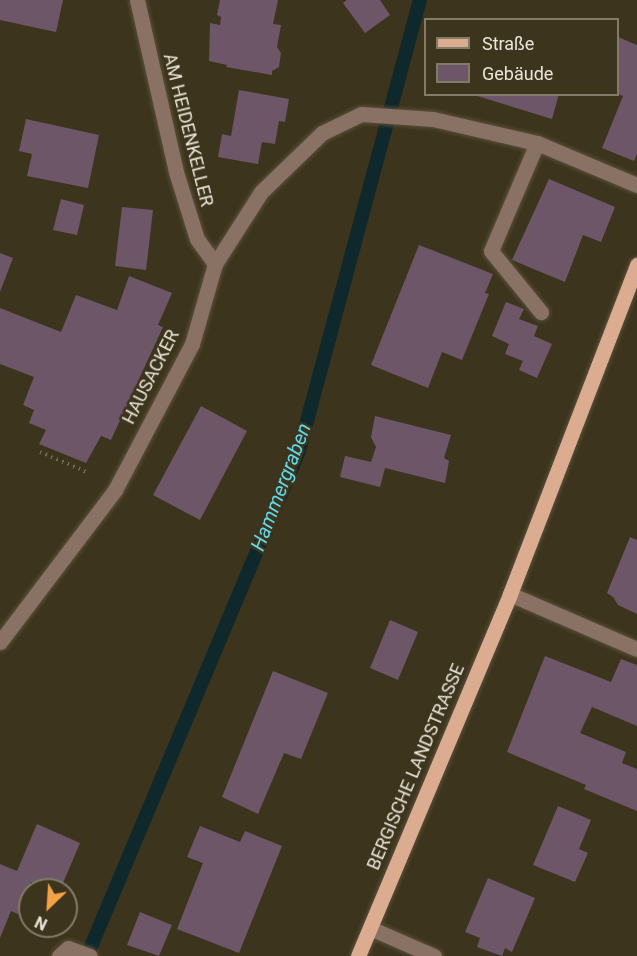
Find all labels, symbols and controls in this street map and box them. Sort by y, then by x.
legend [424,18,619,96]
text: Straße [482,33,534,54]
street label: AM HEIDENKELLER [159,51,217,209]
text: Gebäude [482,63,553,84]
street label: HAUSACKER [118,326,184,428]
water label: Hammergraben [246,420,316,554]
street label: BERGISCHE LANDSTRASSE [363,661,469,873]
north arrow [18,878,78,938]
text: N [32,912,50,934]

